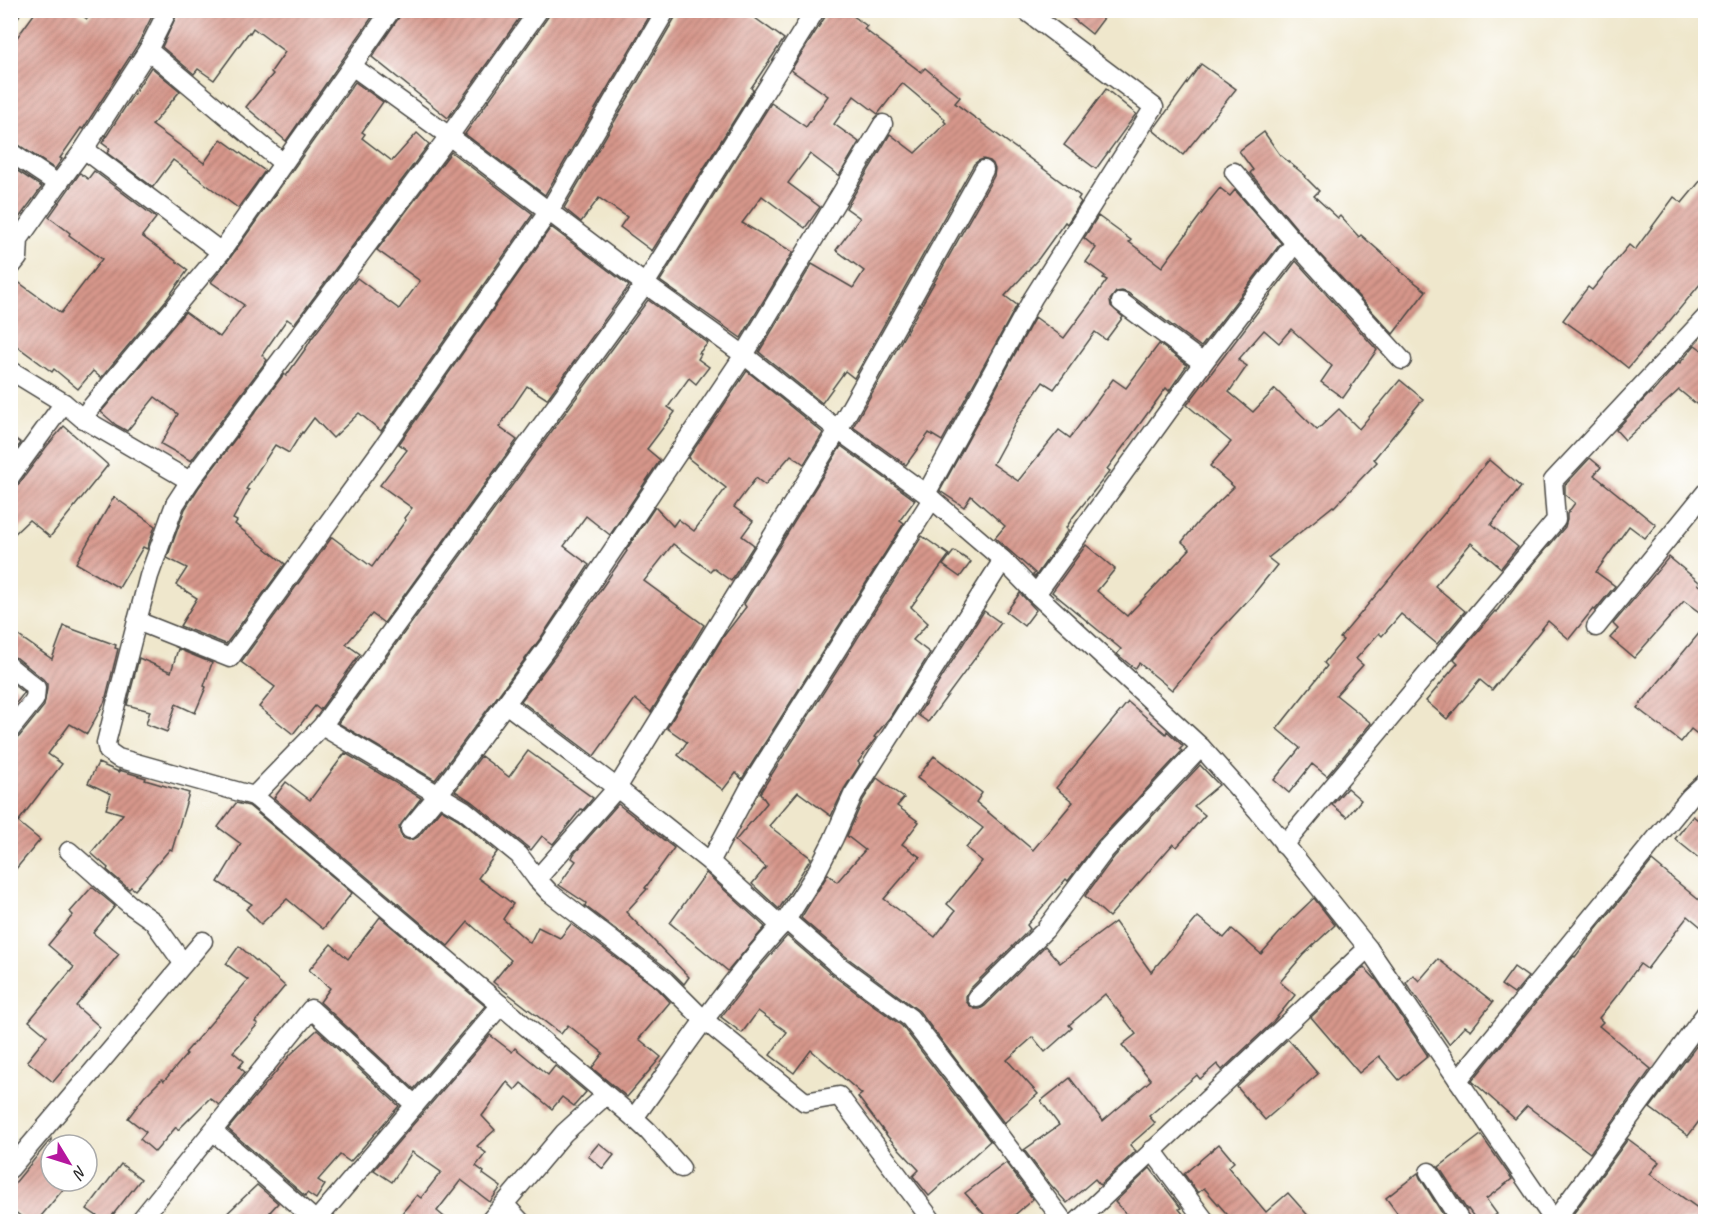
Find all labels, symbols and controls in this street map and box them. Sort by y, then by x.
north arrow [39,1133,99,1193]
text: N [67,1162,91,1184]

